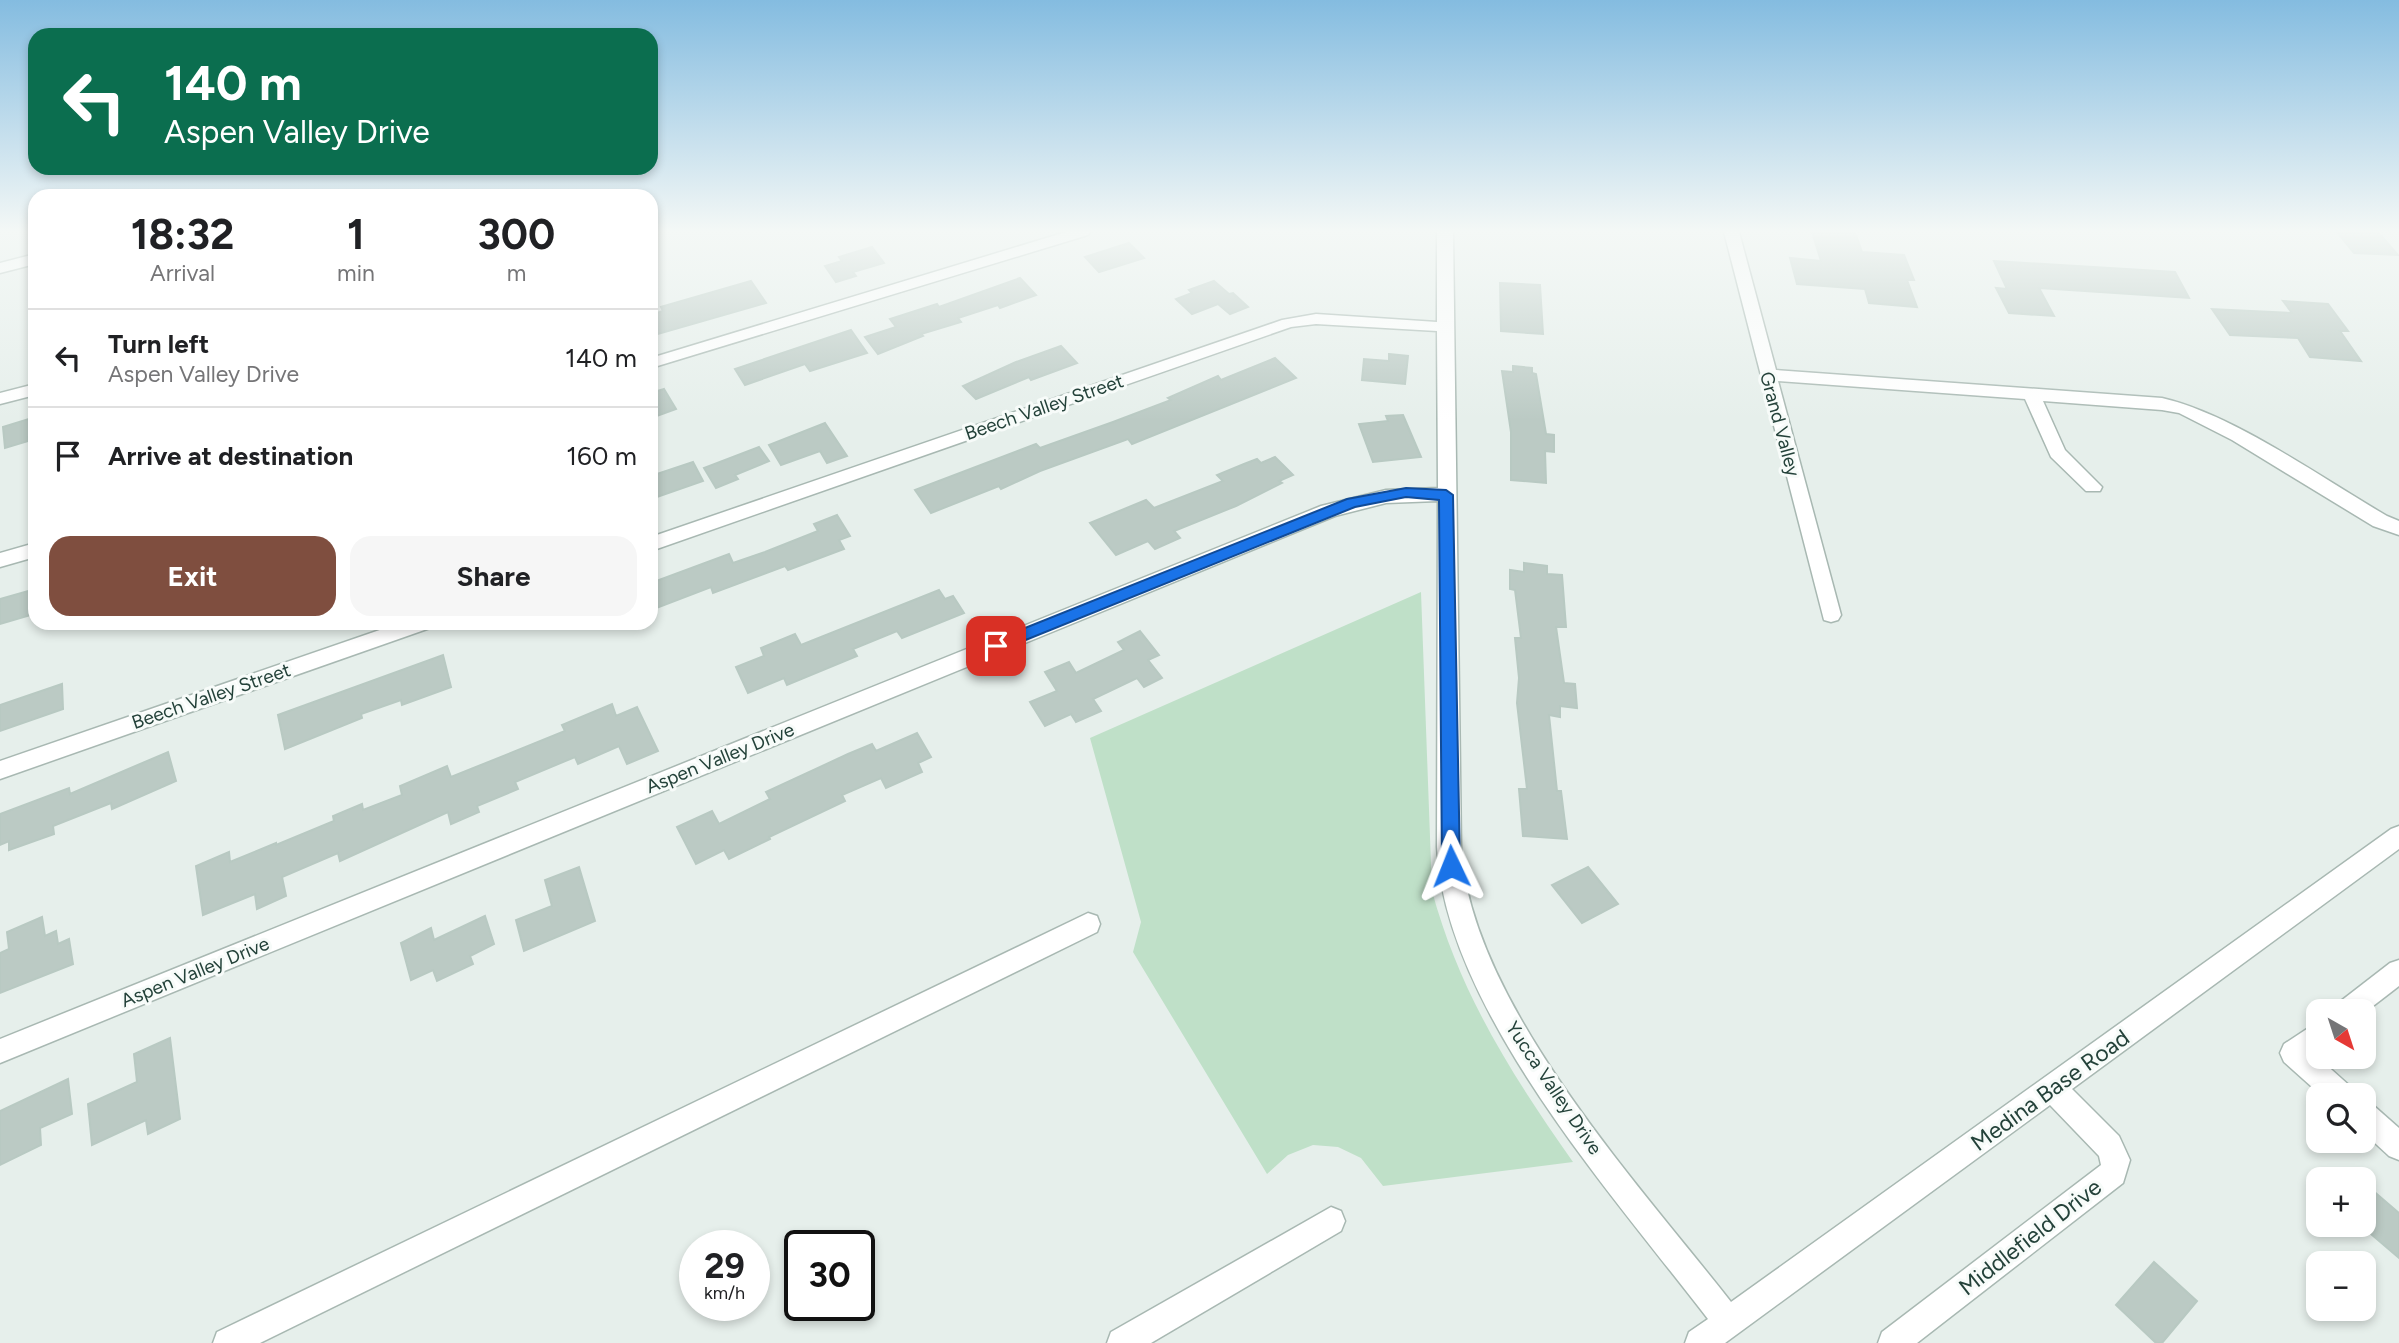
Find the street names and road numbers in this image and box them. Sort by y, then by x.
street label: Beech Valley Street [962,369,1126,445]
street label: Grand Valley [1755,369,1805,479]
street label: Beech Valley Street [129,658,293,734]
street label: Aspen Valley Drive [643,718,797,798]
street label: Aspen Valley Drive [118,932,272,1012]
street label: Yucca Valley Drive [1501,1017,1607,1159]
street label: Medina Base Road [1965,1023,2135,1157]
street label: Middlefield Drive [1953,1173,2107,1301]

